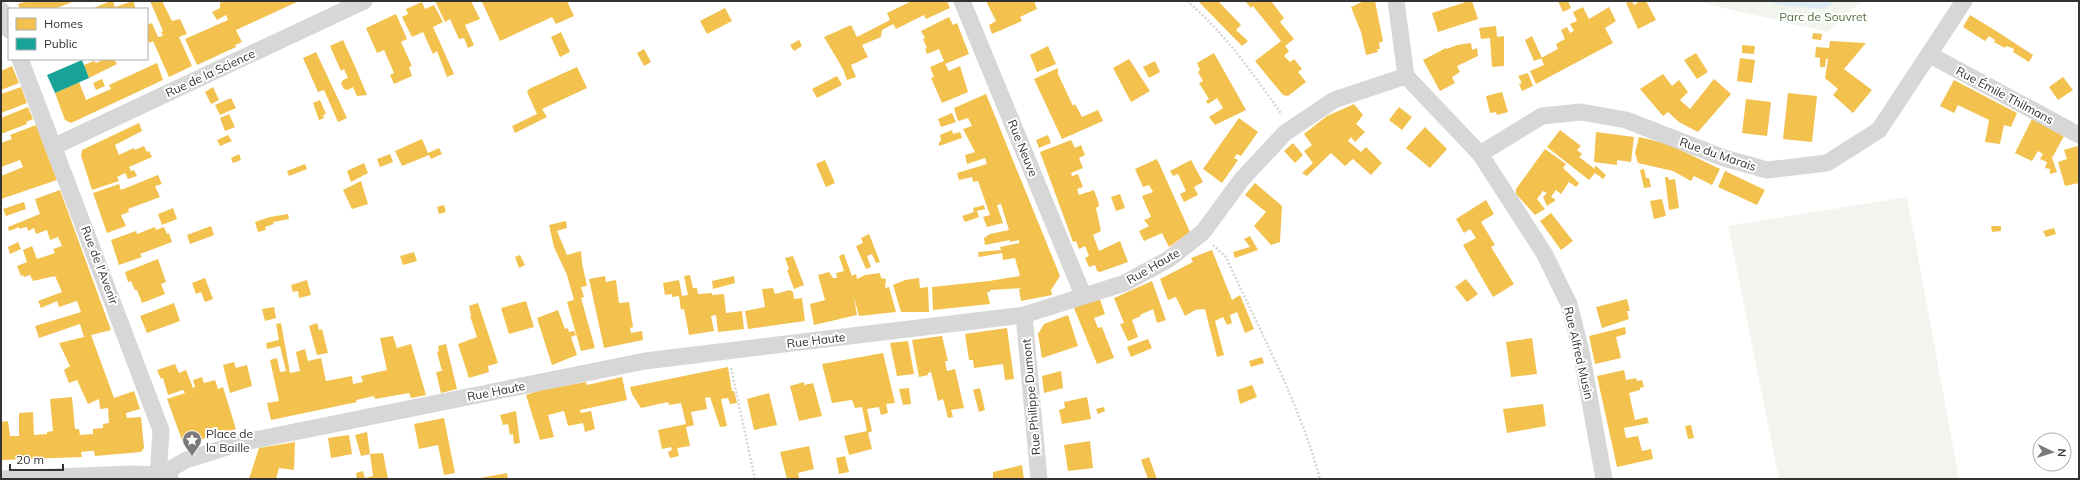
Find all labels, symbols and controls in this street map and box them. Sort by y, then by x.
legend [8,8,148,60]
park label: Parc de Souvret [1779,9,1867,24]
text: Homes [44,16,83,31]
text: Public [44,36,78,51]
street label: Rue de la Science [163,46,257,100]
street label: Rue Émile Thilmans [1954,63,2056,127]
street label: Rue Neuve [1005,117,1041,179]
street label: Rue du Marais [1678,134,1758,174]
street label: Rue de l'Avenir [78,224,122,307]
street label: Rue Haute [1124,245,1182,287]
street label: Rue Alfred Musin [1561,305,1597,401]
street label: Rue Haute [786,329,846,351]
street label: Rue Philippe Dumont [1018,338,1044,456]
street label: Rue Haute [466,378,526,404]
place label: Place de la Baille [206,426,253,455]
place icon: Place de la Baille [181,429,203,457]
north arrow [2032,432,2072,472]
scale bar [10,446,63,472]
text: N [2055,448,2069,457]
text: 20 m [16,452,44,467]

